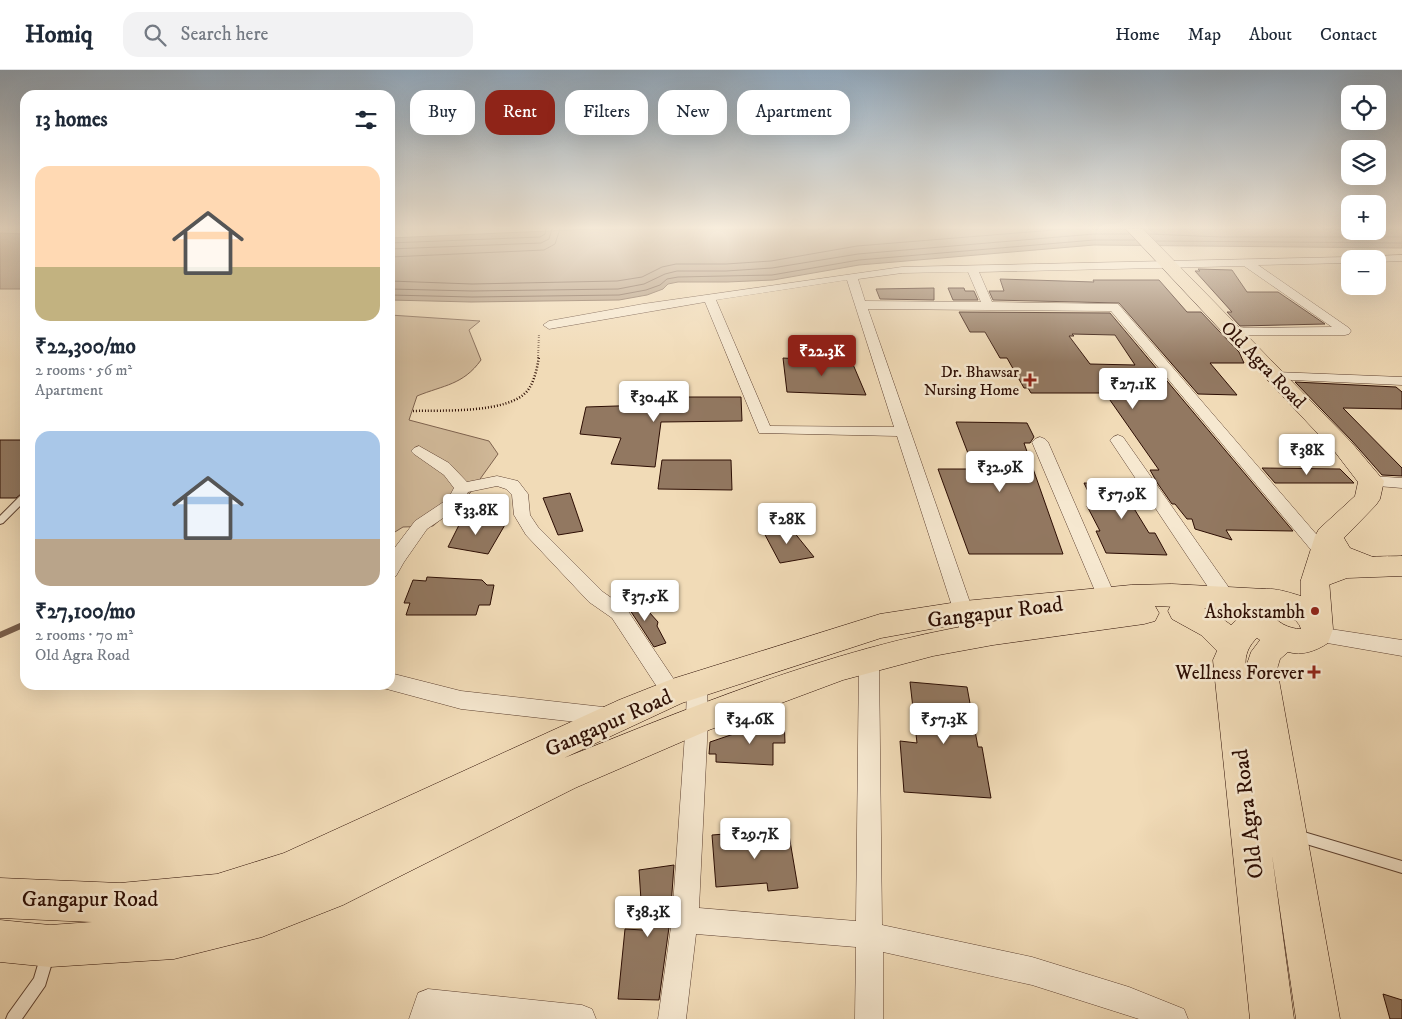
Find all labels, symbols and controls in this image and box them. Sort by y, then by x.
search box [123,12,473,57]
text: Homiq [25,20,93,50]
icon: search [141,21,169,49]
text: Search here [181,23,268,46]
text: Home [1115,24,1160,46]
text: Map [1188,24,1221,46]
text: About [1249,24,1292,46]
text: Contact [1320,24,1377,46]
map controls [1341,85,1386,295]
button: locate [1341,85,1386,130]
chip: Buy [410,90,475,135]
chip: Rent [485,90,555,135]
chip: Filters [565,90,648,135]
chip: New [658,90,727,135]
chip: Apartment [737,90,850,135]
icon: filters [352,106,380,134]
text: 13 homes [35,107,108,133]
button: layers [1341,140,1386,185]
button: + [1341,195,1386,240]
icon: home [163,198,253,288]
button: − [1341,250,1386,295]
street label: Old Agra Road [1216,317,1311,414]
text: ₹22,300/mo [35,334,136,360]
pin: ₹22.3K [781,334,863,377]
text: ₹22.3K [799,341,845,361]
text: 2 rooms · 56 m² [35,360,132,380]
place label: Dr. Bhawsar Nursing Home [924,362,1019,400]
pin: ₹27.1K [1092,368,1174,410]
marker: Dr. Bhawsar Nursing Home [1023,373,1037,387]
text: ₹27.1K [1110,374,1156,394]
text: Apartment [35,380,103,400]
pin: ₹30.4K [613,380,695,423]
text: ₹30.4K [630,387,678,407]
pin: ₹38K [1277,434,1337,476]
text: ₹38K [1290,440,1324,460]
pin: ₹32.9K [959,450,1041,493]
text: ₹32.9K [977,457,1023,477]
icon: home [163,463,253,553]
pin: ₹57.9K [1081,478,1163,520]
text: ₹57.9K [1098,484,1146,504]
pin: ₹33.8K [435,494,517,536]
text: ₹33.8K [454,500,498,520]
pin: ₹28K [757,502,817,545]
text: ₹28K [769,509,805,529]
pin: ₹37.5K [604,580,686,622]
text: ₹37.5K [622,586,668,606]
street label: Gangapur Road [926,591,1065,634]
text: ₹27,100/mo [35,599,135,625]
place label: Ashokstambh [1205,601,1305,624]
marker: Ashokstambh [1309,605,1321,617]
text: 2 rooms · 70 m² [35,625,133,645]
text: Old Agra Road [35,645,130,665]
place label: Wellness Forever [1174,662,1304,685]
marker: Wellness Forever [1308,666,1320,678]
street label: Gangapur Road [541,683,676,763]
pin: ₹34.6K [709,702,791,745]
pin: ₹57.3K [903,702,985,745]
text: ₹34.6K [726,709,774,729]
text: ₹57.3K [921,709,967,729]
street label: Old Agra Road [1227,748,1270,880]
pin: ₹29.7K [714,818,796,860]
text: ₹29.7K [731,824,779,844]
street label: Gangapur Road [22,886,158,913]
pin: ₹38.3K [607,896,689,938]
text: ₹38.3K [626,902,670,922]

